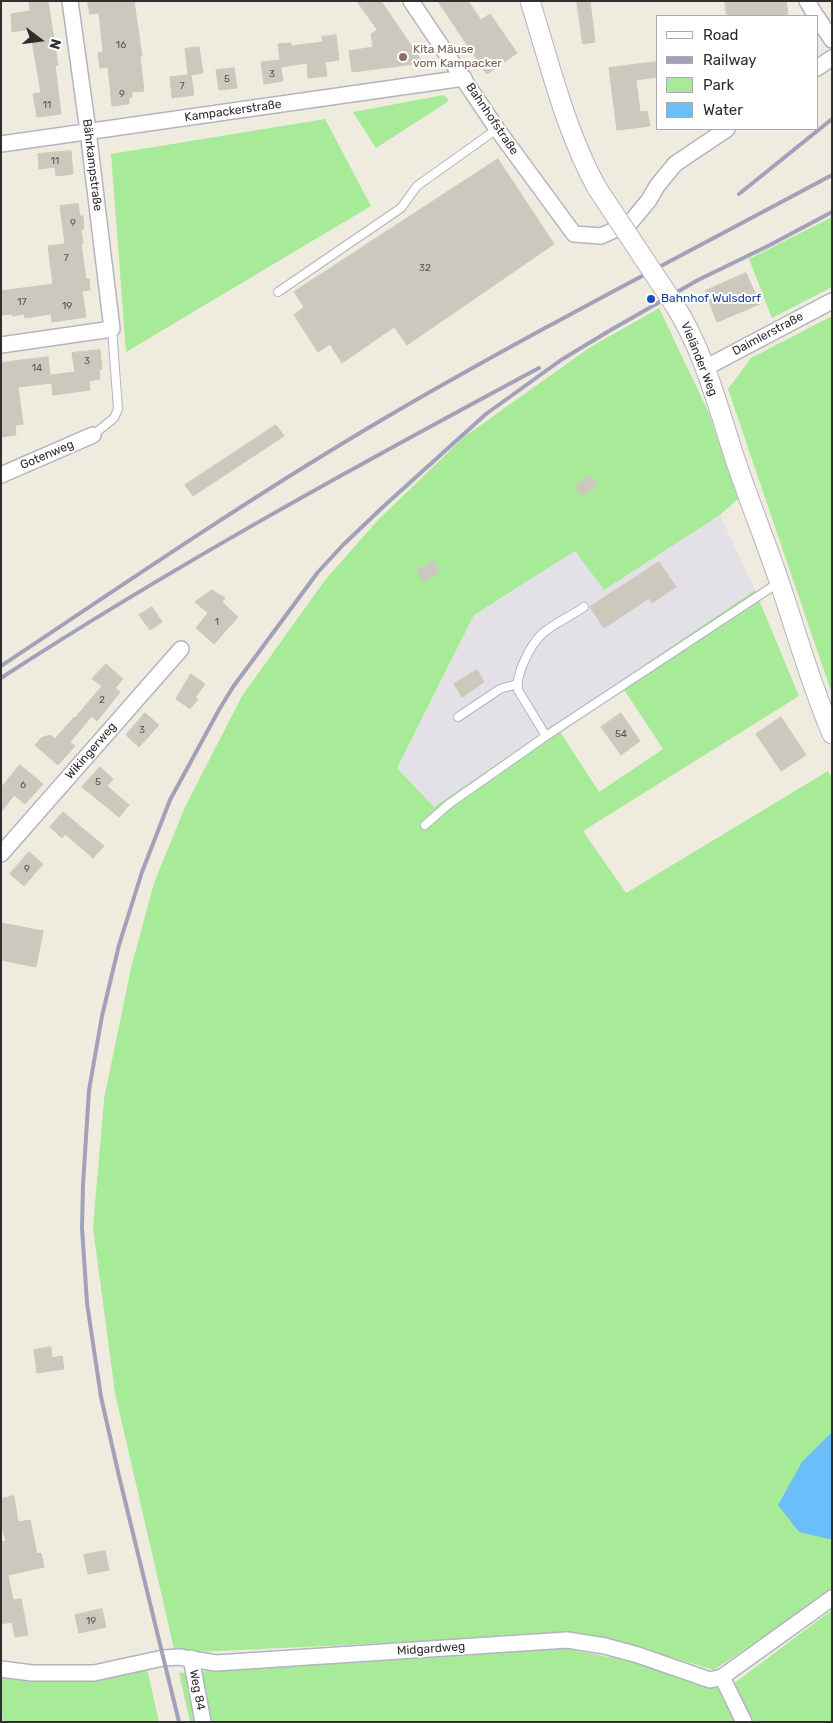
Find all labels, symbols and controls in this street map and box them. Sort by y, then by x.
north arrow [15,15,65,65]
legend [656,15,818,130]
text: Road [703,26,739,44]
text: N [45,37,64,51]
house number: 16 [116,39,126,51]
place label: Kita Mäuse vom Kampacker [413,43,502,71]
marker: Kita Mäuse vom Kampacker [397,51,409,63]
text: Railway [703,51,757,69]
house number: 3 [269,68,275,80]
house number: 5 [224,73,230,85]
text: Park [703,76,734,94]
house number: 7 [179,80,185,92]
street label: Bahnhofstraße [463,80,521,158]
house number: 9 [119,88,125,100]
street label: Kampackerstraße [184,97,282,125]
house number: 11 [43,99,51,111]
text: Water [703,101,743,119]
street label: Bährkampstraße [79,118,105,212]
house number: 11 [51,155,59,167]
house number: 9 [70,217,76,229]
house number: 7 [63,252,69,264]
house number: 32 [419,262,431,274]
place label: Bahnhof Wulsdorf [661,292,761,306]
marker: Bahnhof Wulsdorf [645,293,657,305]
house number: 17 [17,296,27,308]
house number: 19 [62,300,72,312]
street label: Daimlerstraße [730,309,806,359]
street label: Vieländer Weg [678,320,720,398]
house number: 3 [84,355,90,367]
house number: 14 [32,362,42,374]
street label: Gotenweg [18,437,76,473]
house number: 1 [215,616,219,628]
house number: 2 [99,694,105,706]
street label: Wikingerweg [62,720,120,782]
house number: 3 [139,724,145,736]
house number: 54 [615,728,627,740]
house number: 5 [95,776,101,788]
house number: 6 [20,779,26,791]
house number: 9 [24,863,30,875]
house number: 19 [86,1615,96,1627]
street label: Midgardweg [396,1639,466,1659]
street label: Weg 84 [186,1668,208,1712]

